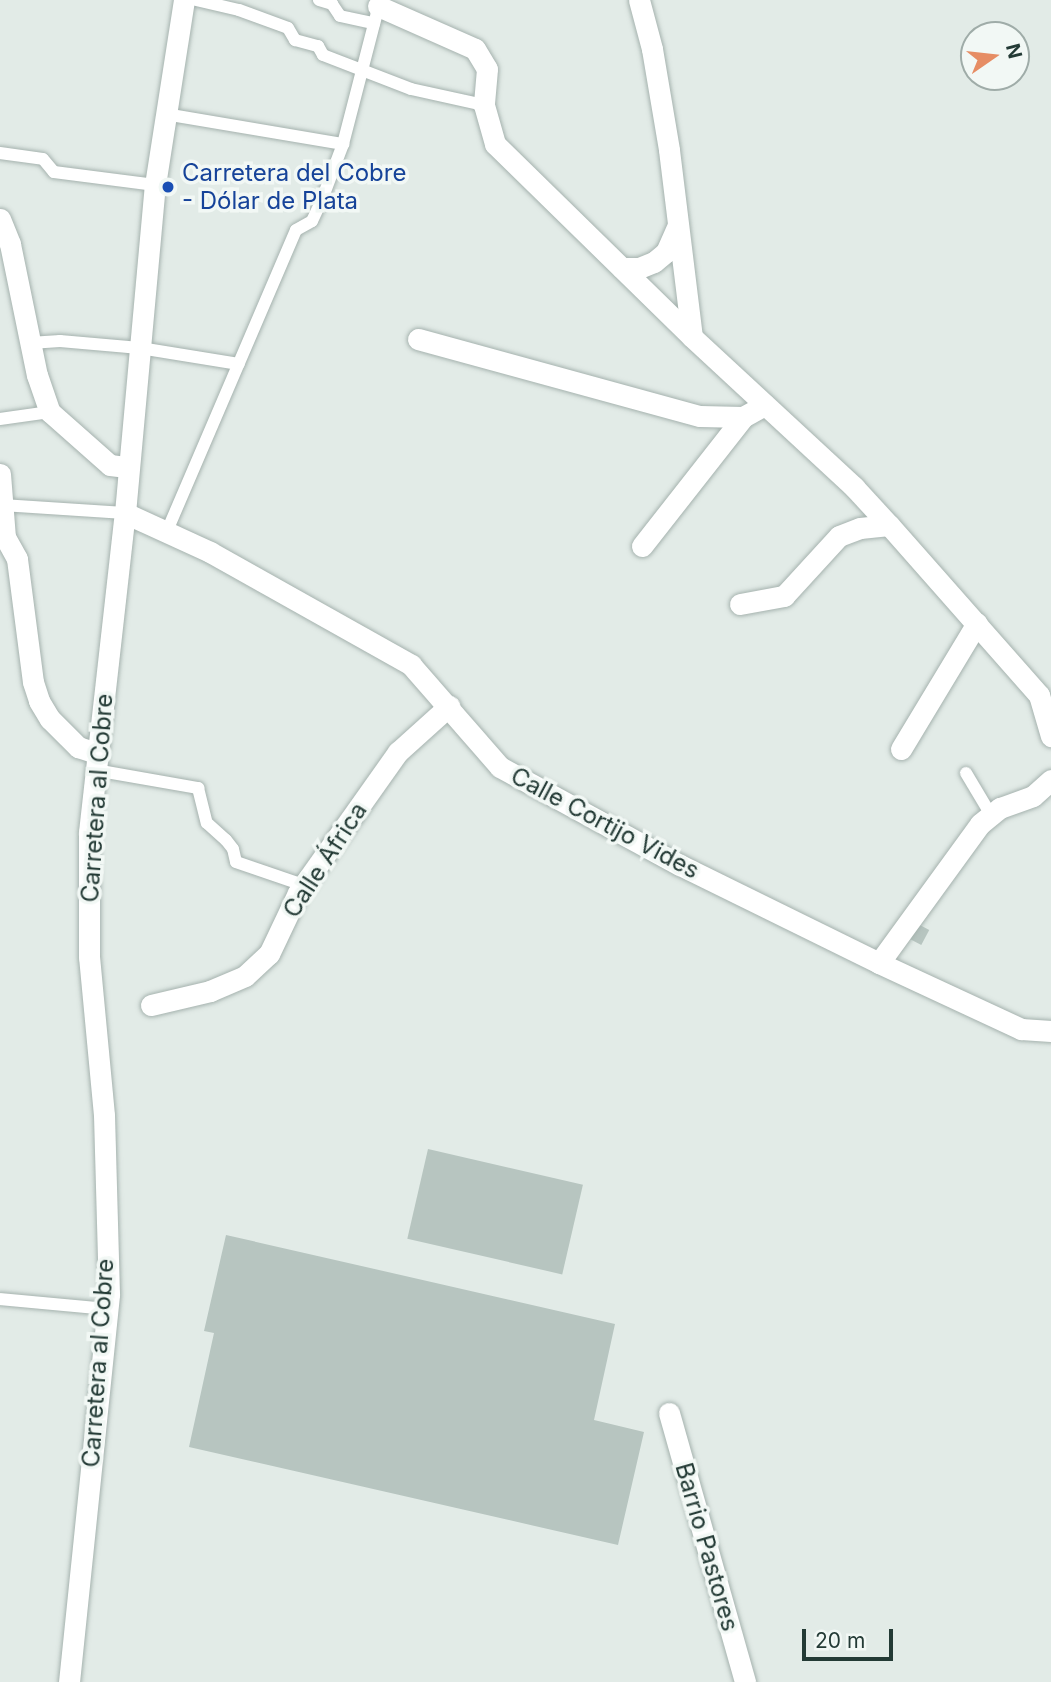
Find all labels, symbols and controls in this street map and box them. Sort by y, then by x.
north arrow [960,21,1030,91]
text: N [1001,41,1027,61]
place label: Carretera del Cobre - Dólar de Plata [182,159,406,215]
marker: Carretera del Cobre - Dólar de Plata [160,179,176,195]
street label: Carretera al Cobre [75,693,119,903]
street label: Calle Cortijo Vides [506,761,704,885]
street label: Calle África [277,797,373,923]
street label: Carretera al Cobre [76,1258,120,1468]
street label: Barrio Pastores [669,1460,745,1634]
scale bar [806,1616,897,1660]
text: 20 m [815,1628,865,1653]

